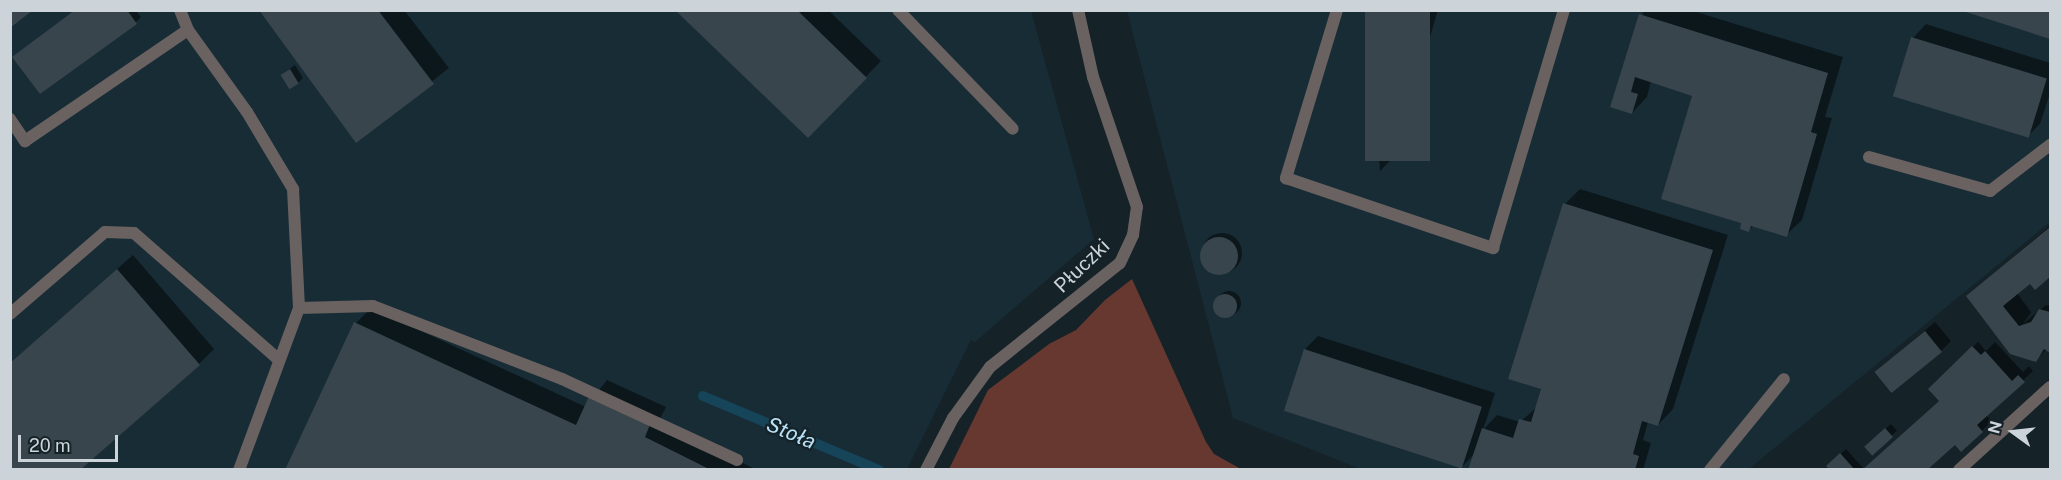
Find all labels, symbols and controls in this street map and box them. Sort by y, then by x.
street label: Płuczki [1049,234,1115,298]
north arrow [1983,402,2043,462]
water label: Stoła [763,411,819,455]
text: N [1984,419,2006,436]
scale bar [21,423,122,461]
text: 20 m [29,435,71,456]

